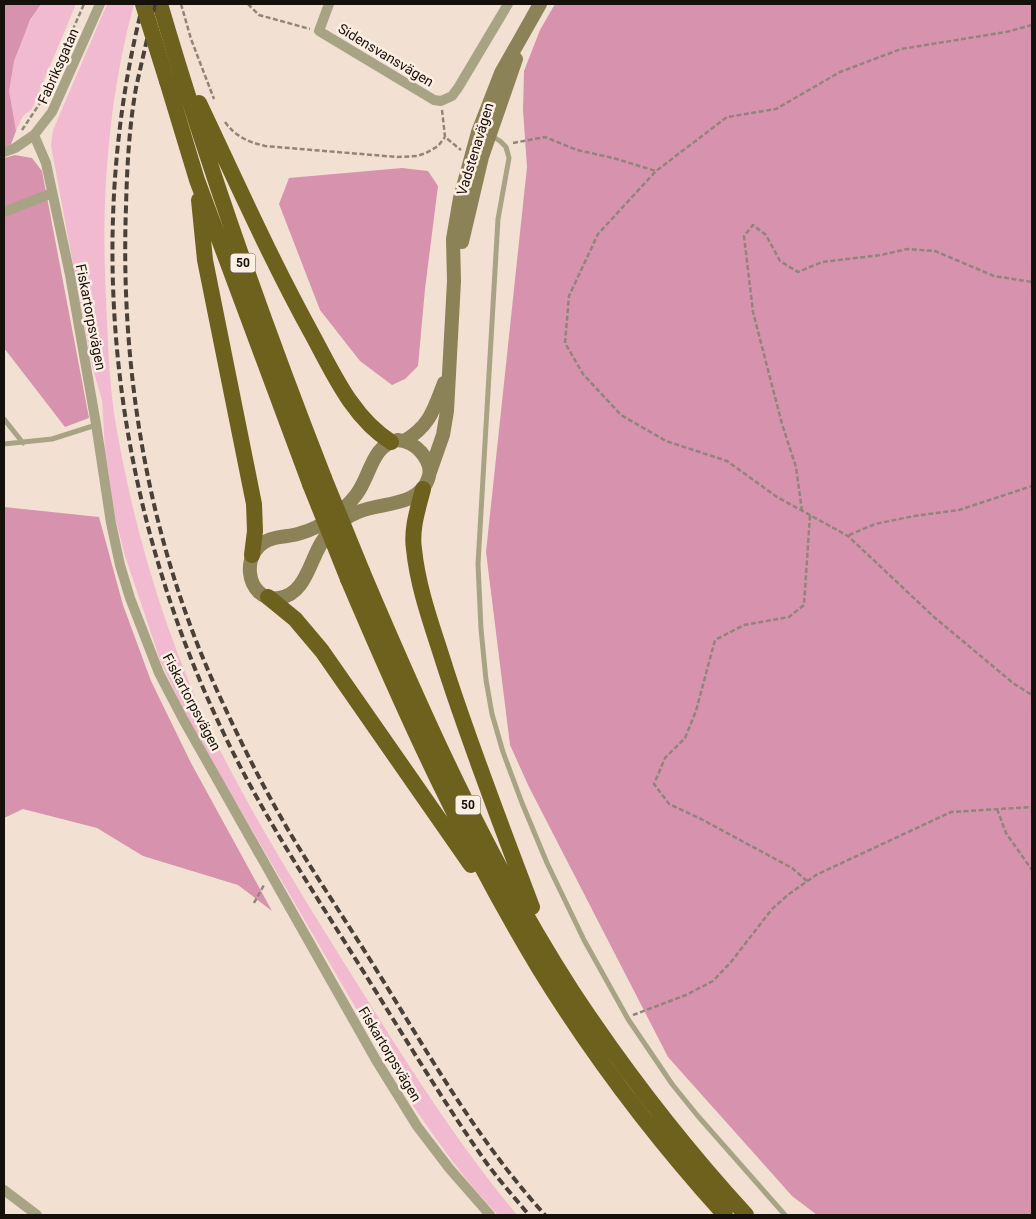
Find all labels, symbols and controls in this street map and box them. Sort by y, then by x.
street label: Sidensvansvägen [335,20,437,90]
street label: Fabriksgatan [34,26,82,106]
street label: Vadstenavägen [453,101,497,197]
road number: 50 [230,254,256,272]
street label: Fiskartorpsvägen [73,263,109,371]
street label: Fiskartorpsvägen [160,651,224,753]
road number: 50 [456,796,480,814]
street label: Fiskartorpsvägen [355,1004,425,1104]

